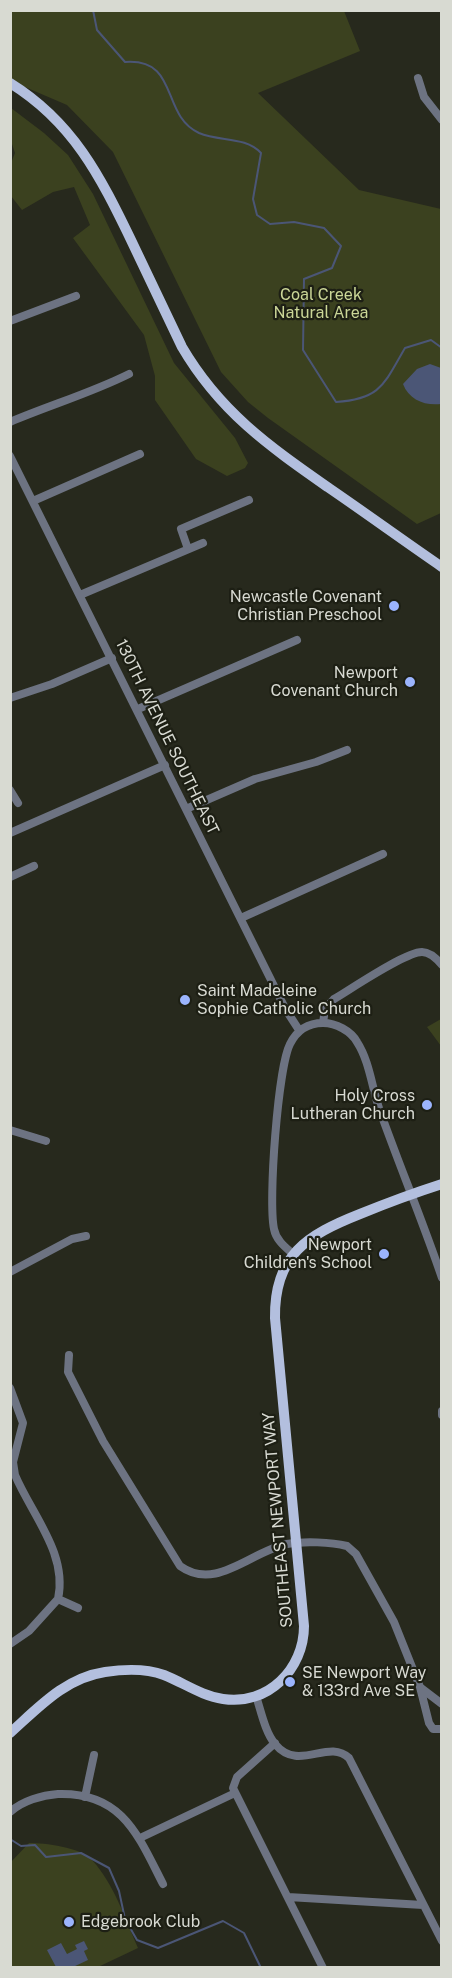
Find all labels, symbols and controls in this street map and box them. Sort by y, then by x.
park label: Coal Creek Natural Area [274,285,368,323]
place label: Newcastle Covenant Christian Preschool [230,587,382,625]
marker: Newcastle Covenant Christian Preschool [387,599,401,613]
street label: 130TH AVENUE SOUTHEAST [111,636,223,838]
place label: Newport Covenant Church [271,663,398,701]
marker: Newport Covenant Church [403,675,417,689]
place label: Saint Madeleine Sophie Catholic Church [197,981,371,1019]
marker: Saint Madeleine Sophie Catholic Church [178,993,192,1007]
place label: Holy Cross Lutheran Church [290,1086,415,1124]
marker: Holy Cross Lutheran Church [420,1098,434,1112]
place label: Newport Children's School [244,1235,372,1273]
marker: Newport Children's School [377,1247,391,1261]
street label: SOUTHEAST NEWPORT WAY [259,1411,297,1629]
place label: SE Newport Way & 133rd Ave SE [302,1663,426,1701]
marker: SE Newport Way & 133rd Ave SE [283,1675,297,1689]
place label: Edgebrook Club [81,1912,200,1932]
marker: Edgebrook Club [62,1915,76,1929]

